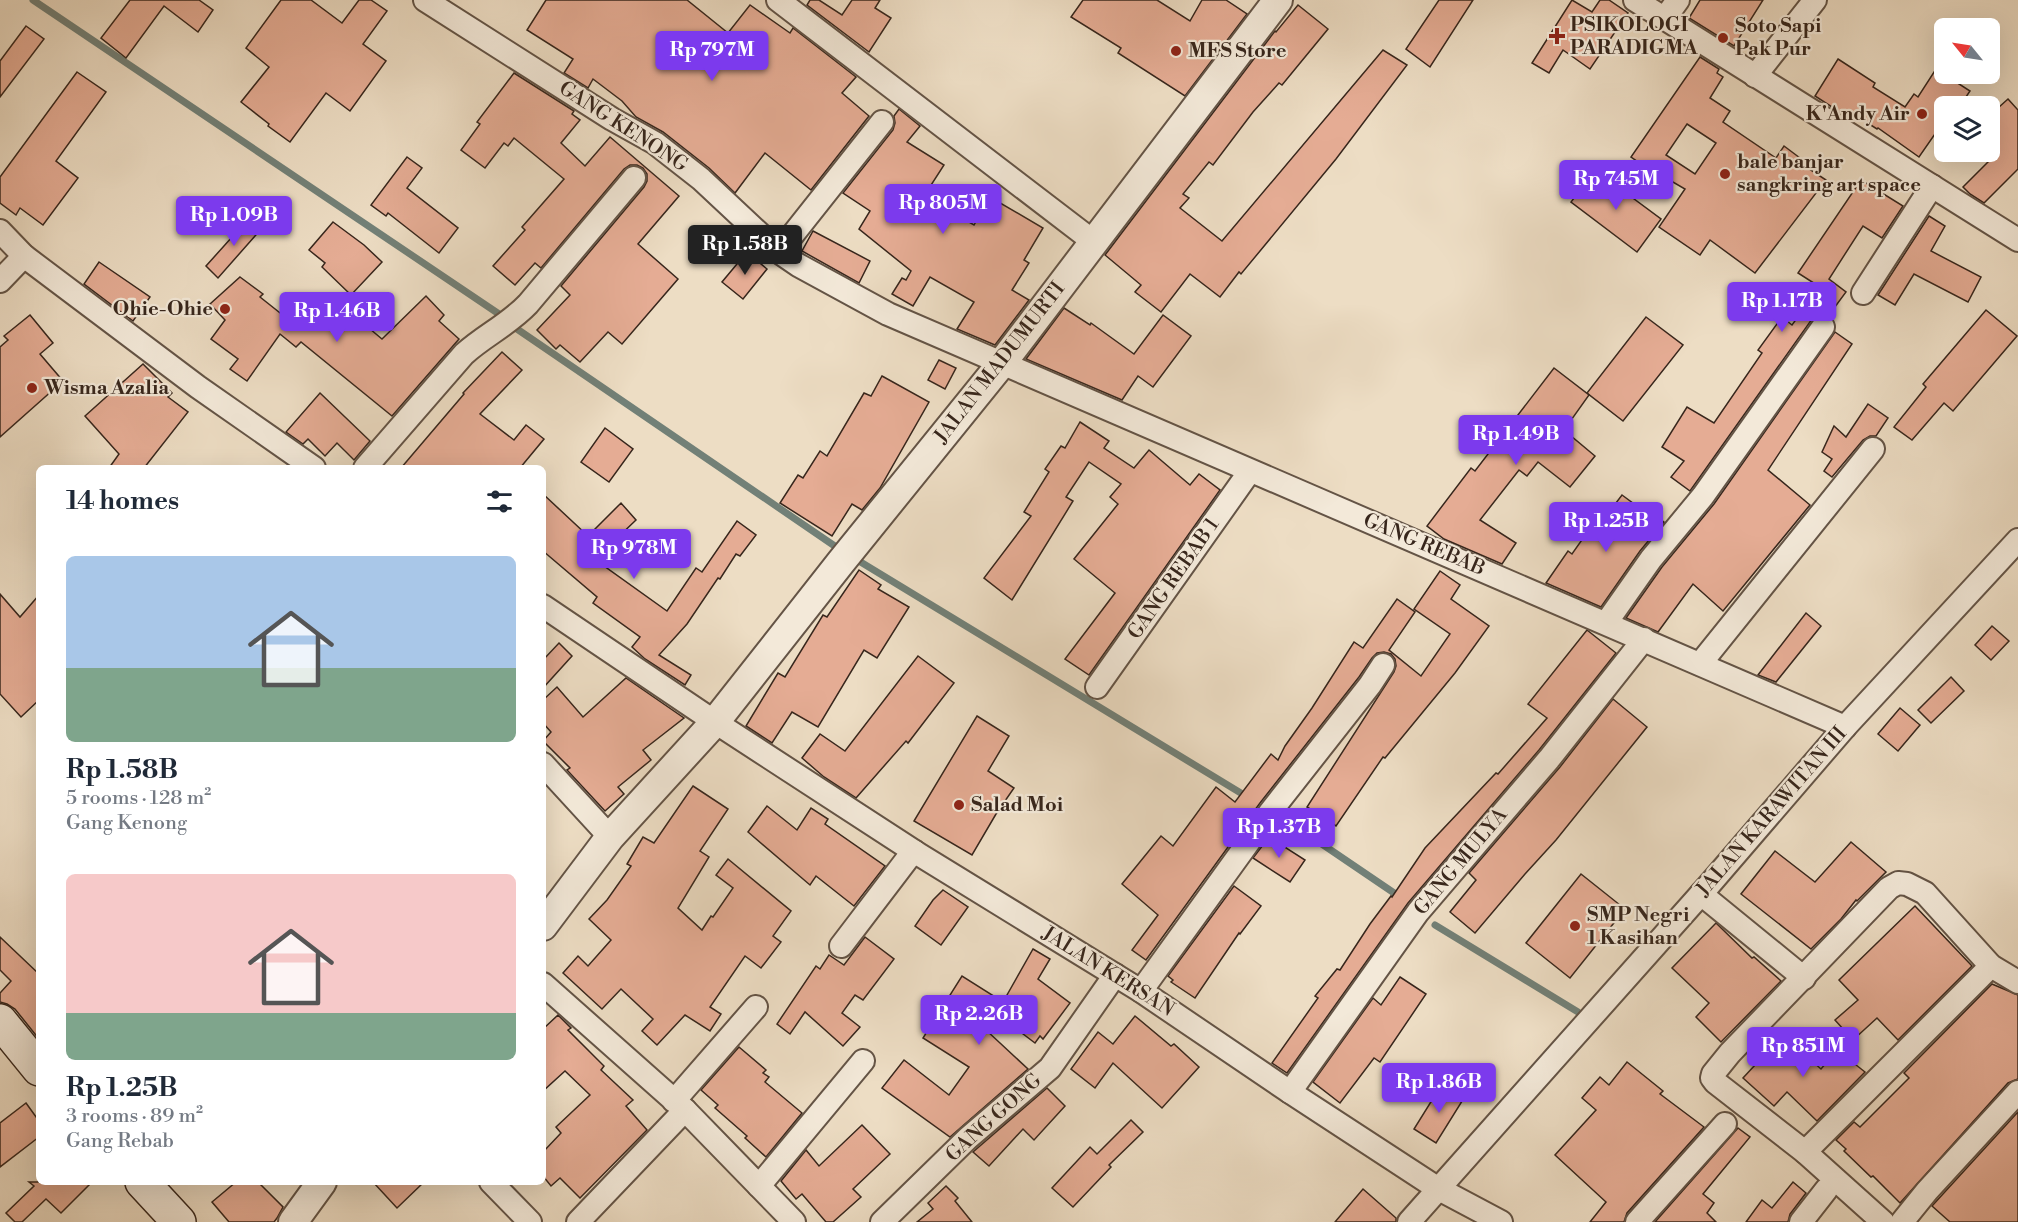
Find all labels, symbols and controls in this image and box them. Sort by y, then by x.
place label: PSIKOLOGI PARADIGMA [1570,13,1698,61]
place label: Soto Sapi Pak Pur [1735,14,1822,62]
north arrow [1934,18,2000,84]
map controls [1934,18,2000,162]
marker: PSIKOLOGI PARADIGMA [1548,27,1566,45]
pin: Rp 797M [657,31,767,82]
marker: Soto Sapi Pak Pur [1716,31,1730,45]
text: Rp 797M [669,38,755,63]
place label: MFS Store [1188,39,1287,64]
marker: MFS Store [1169,44,1183,58]
street label: GANG KENONG [554,76,692,178]
button: layers [1934,96,2000,162]
place label: K'Andy Air [1806,102,1910,127]
marker: K'Andy Air [1915,107,1929,121]
place label: bale banjar sangkring art space [1737,150,1921,198]
pin: Rp 745M [1561,160,1671,211]
text: Rp 745M [1573,167,1659,192]
marker: bale banjar sangkring art space [1718,167,1732,181]
pin: Rp 805M [888,184,998,235]
text: Rp 805M [899,191,987,216]
pin: Rp 1.09B [172,196,296,247]
text: Rp 1.09B [190,203,278,228]
pin: Rp 1.58B [683,225,807,276]
text: Rp 1.58B [702,232,788,257]
street label: JALAN MADUMURTI [929,277,1071,449]
pin: Rp 1.17B [1720,282,1844,333]
text: Rp 1.17B [1741,289,1823,314]
pin: Rp 1.46B [275,292,399,343]
place label: Ohie-Ohie [113,297,213,322]
text: Rp 1.46B [294,299,380,324]
marker: Ohie-Ohie [218,302,232,316]
place label: Wisma Azalia [43,376,169,401]
marker: Wisma Azalia [25,381,39,395]
pin: Rp 1.49B [1454,415,1578,466]
text: Rp 1.49B [1473,422,1559,447]
text: 14 homes [66,485,179,517]
icon: filters [483,485,516,518]
pin: Rp 1.25B [1544,502,1668,553]
street label: GANG REBAB [1359,508,1489,582]
text: Rp 1.25B [1563,509,1649,534]
street label: GANG REBAB 1 [1123,513,1225,645]
pin: Rp 978M [579,529,689,580]
text: Rp 978M [591,536,677,561]
icon: home [237,595,345,703]
street label: JALAN KARAWITAN III [1691,722,1853,903]
text: Rp 1.58B [66,754,178,786]
text: 5 rooms · 128 m² [66,786,211,811]
place label: Salad Moi [971,793,1064,818]
marker: Salad Moi [952,798,966,812]
street label: GANG MULYA [1409,802,1514,921]
pin: Rp 1.37B [1217,808,1341,859]
text: Gang Kenong [66,811,187,836]
text: Rp 1.37B [1237,815,1321,840]
place label: SMP Negri 1 Kasihan [1587,903,1690,951]
icon: home [237,913,345,1021]
marker: SMP Negri 1 Kasihan [1568,919,1582,933]
street label: JALAN KERSAN [1037,921,1179,1023]
pin: Rp 2.26B [917,995,1041,1046]
text: Rp 2.26B [935,1002,1023,1027]
pin: Rp 851M [1748,1027,1858,1078]
text: Rp 851M [1761,1034,1845,1059]
pin: Rp 1.86B [1377,1063,1501,1114]
street label: GANG GONG [941,1068,1047,1168]
text: Rp 1.86B [1396,1070,1482,1095]
text: Rp 1.25B [66,1072,178,1104]
text: 3 rooms · 89 m² [66,1104,203,1129]
text: Gang Rebab [66,1129,174,1154]

